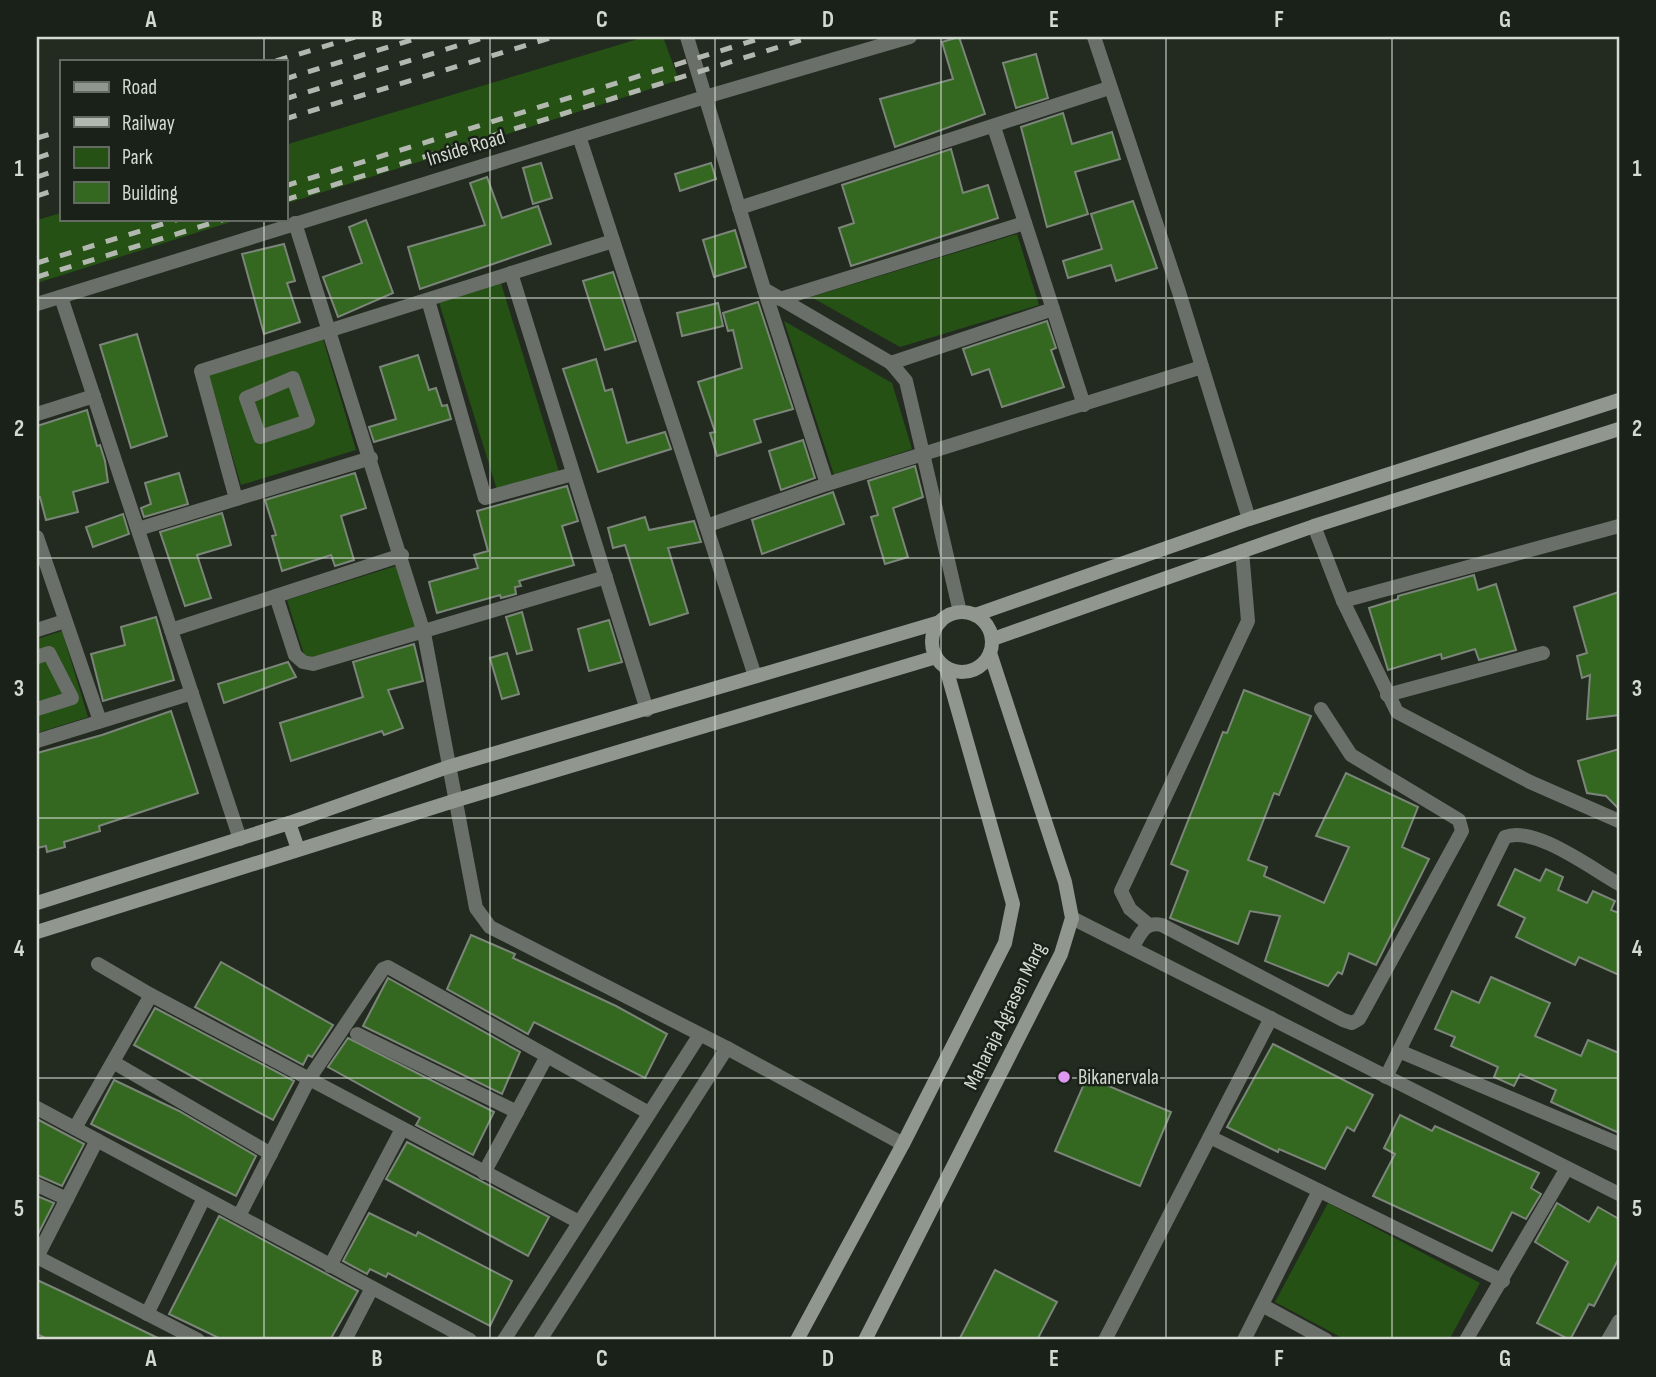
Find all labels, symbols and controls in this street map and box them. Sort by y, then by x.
text: A [145,6,158,34]
text: B [372,6,383,34]
text: C [596,6,608,34]
text: D [822,6,834,34]
text: E [1049,6,1059,34]
text: F [1274,6,1284,34]
text: G [1499,6,1511,34]
legend [60,60,287,220]
text: Road [122,75,157,100]
text: Railway [122,111,175,136]
street label: Inside Road [424,124,508,172]
text: Park [122,145,153,170]
text: 1 [14,155,24,183]
text: 1 [1632,155,1642,183]
text: Building [122,181,178,206]
text: 2 [14,415,24,443]
text: 2 [1632,415,1642,443]
text: 3 [14,675,24,703]
text: 3 [1632,675,1642,703]
text: 4 [14,935,25,963]
text: 4 [1632,935,1643,963]
street label: Maharaja Agrasen Marg [959,938,1051,1094]
place label: Bikanervala [1078,1065,1159,1090]
marker: Bikanervala [1056,1069,1072,1085]
text: 5 [14,1195,24,1223]
text: 5 [1632,1195,1642,1223]
text: A [145,1345,158,1373]
text: B [372,1345,383,1373]
text: C [596,1345,608,1373]
text: D [822,1345,834,1373]
text: E [1049,1345,1059,1373]
text: F [1274,1345,1284,1373]
text: G [1499,1345,1511,1373]

